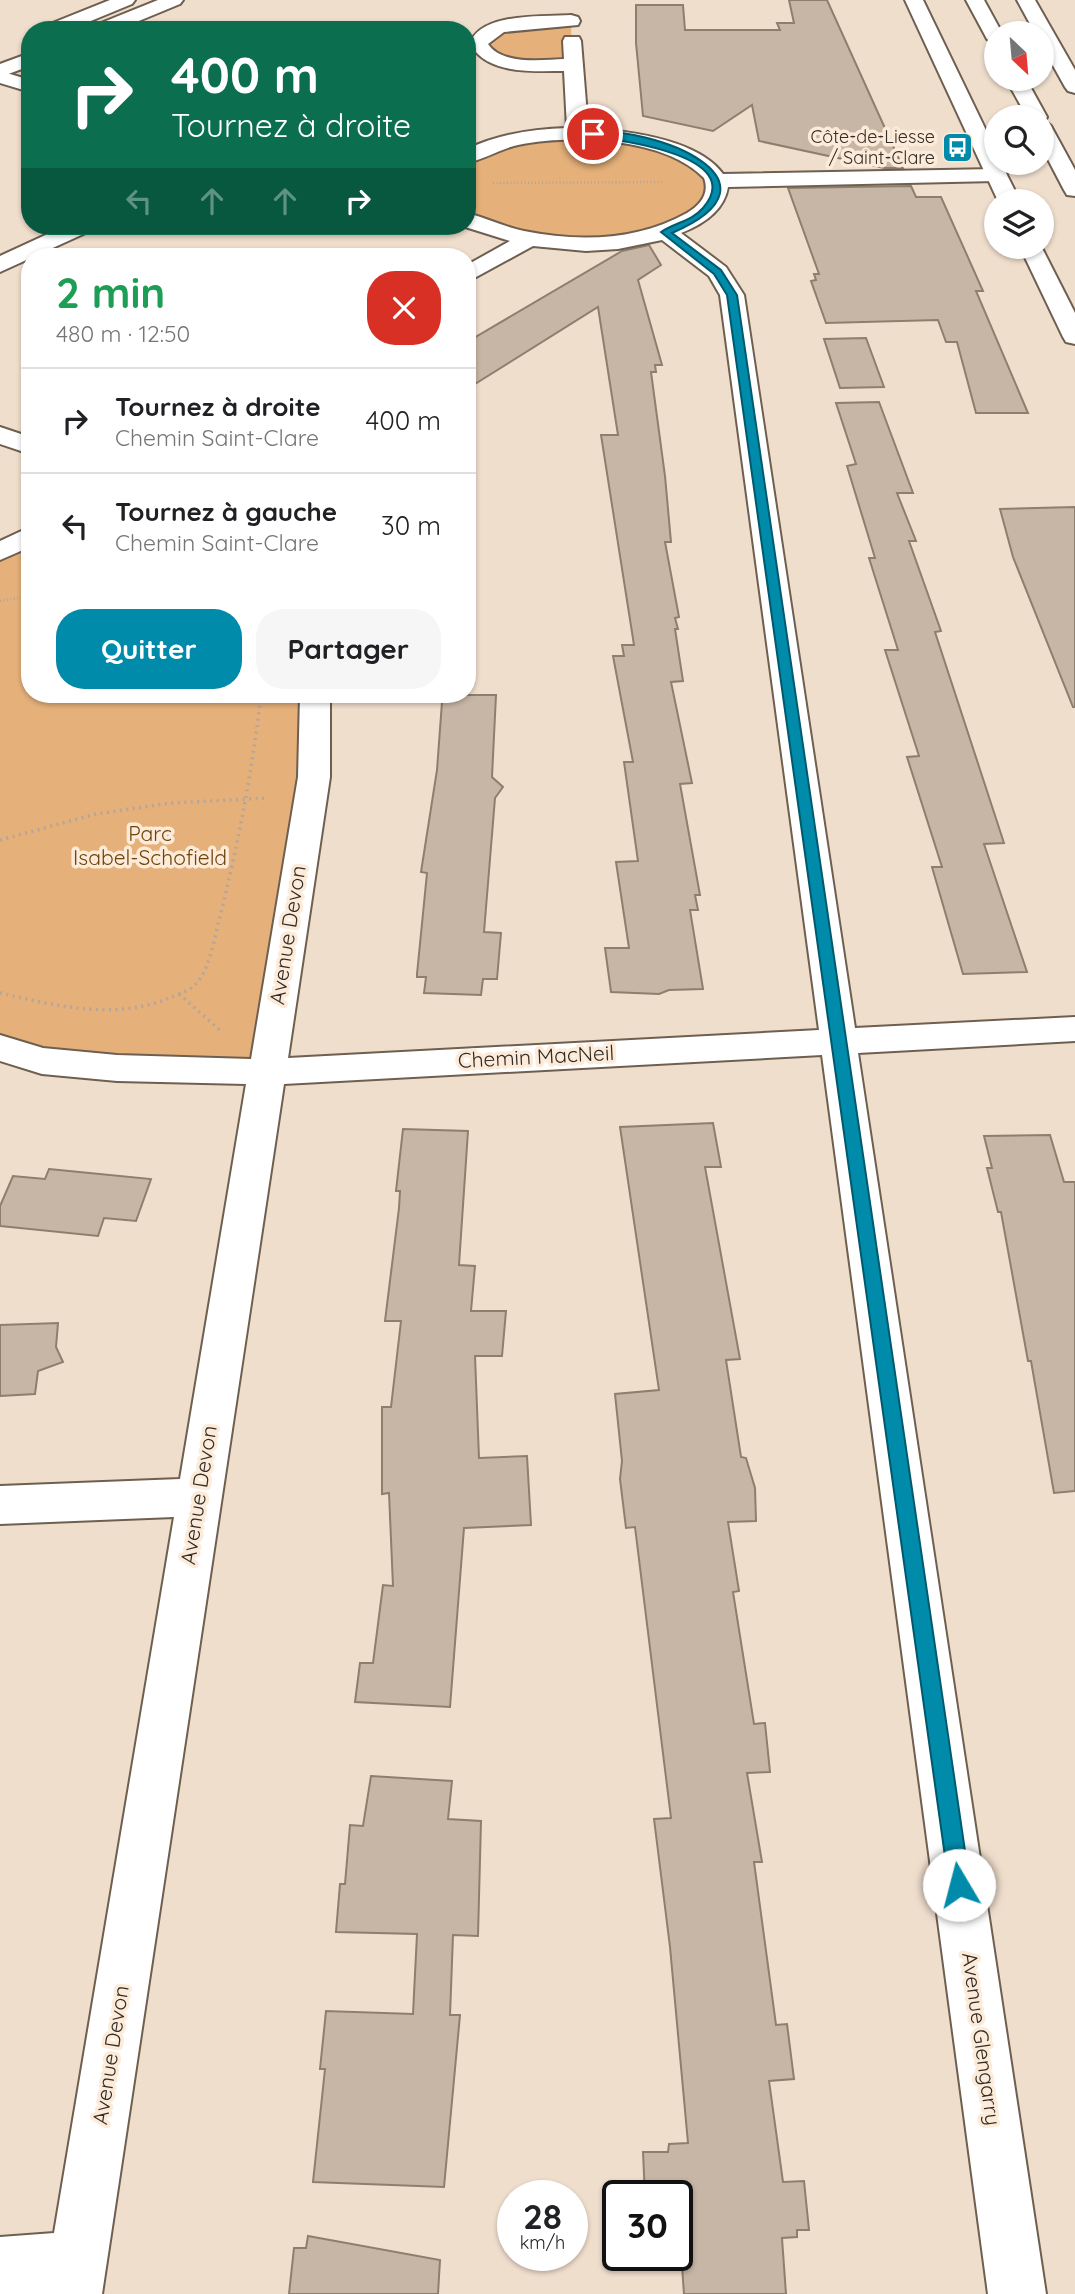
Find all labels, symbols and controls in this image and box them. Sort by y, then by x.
north arrow [984,21,1054,91]
map controls [984,21,1054,259]
text: 400 m [171,44,319,105]
icon: right [56,49,147,140]
pin [563,104,623,164]
text: Tournez à droite [171,105,411,145]
button: search [984,105,1054,175]
icon: arrive [574,115,612,153]
place label: Côte-de-Liesse / Saint-Clare [810,125,935,169]
bus stop icon: Côte-de-Liesse / Saint-Clare [941,130,975,164]
icon: left [120,182,158,220]
icon: ahead [193,182,231,220]
icon: ahead [266,182,304,220]
icon: right [339,182,377,220]
button: layers [984,189,1054,259]
text: 2 min [56,266,165,319]
button: close [367,271,441,345]
text: 480 m · 12:50 [56,319,190,348]
text: Tournez à droite [115,390,320,423]
icon: right [56,402,94,440]
text: 400 m [366,404,441,437]
text: Chemin Saint-Clare [115,423,319,452]
text: Tournez à gauche [115,495,337,528]
icon: left [56,507,94,545]
text: 30 m [381,509,441,542]
text: Chemin Saint-Clare [115,528,319,557]
button: Quitter [56,609,242,689]
button: Partager [256,609,441,689]
park label: Parc Isabel-Schofield [73,820,227,870]
street label: Avenue Devon [263,863,311,1006]
street label: Chemin MacNeil [457,1039,615,1073]
street label: Avenue Devon [174,1423,222,1566]
position arrow [922,1848,996,1922]
street label: Avenue Glengarry [957,1951,1007,2127]
street label: Avenue Devon [86,1983,134,2126]
speed limit sign: 30 [602,2180,693,2271]
text: 28 [523,2194,562,2238]
text: km/h [520,2231,565,2254]

